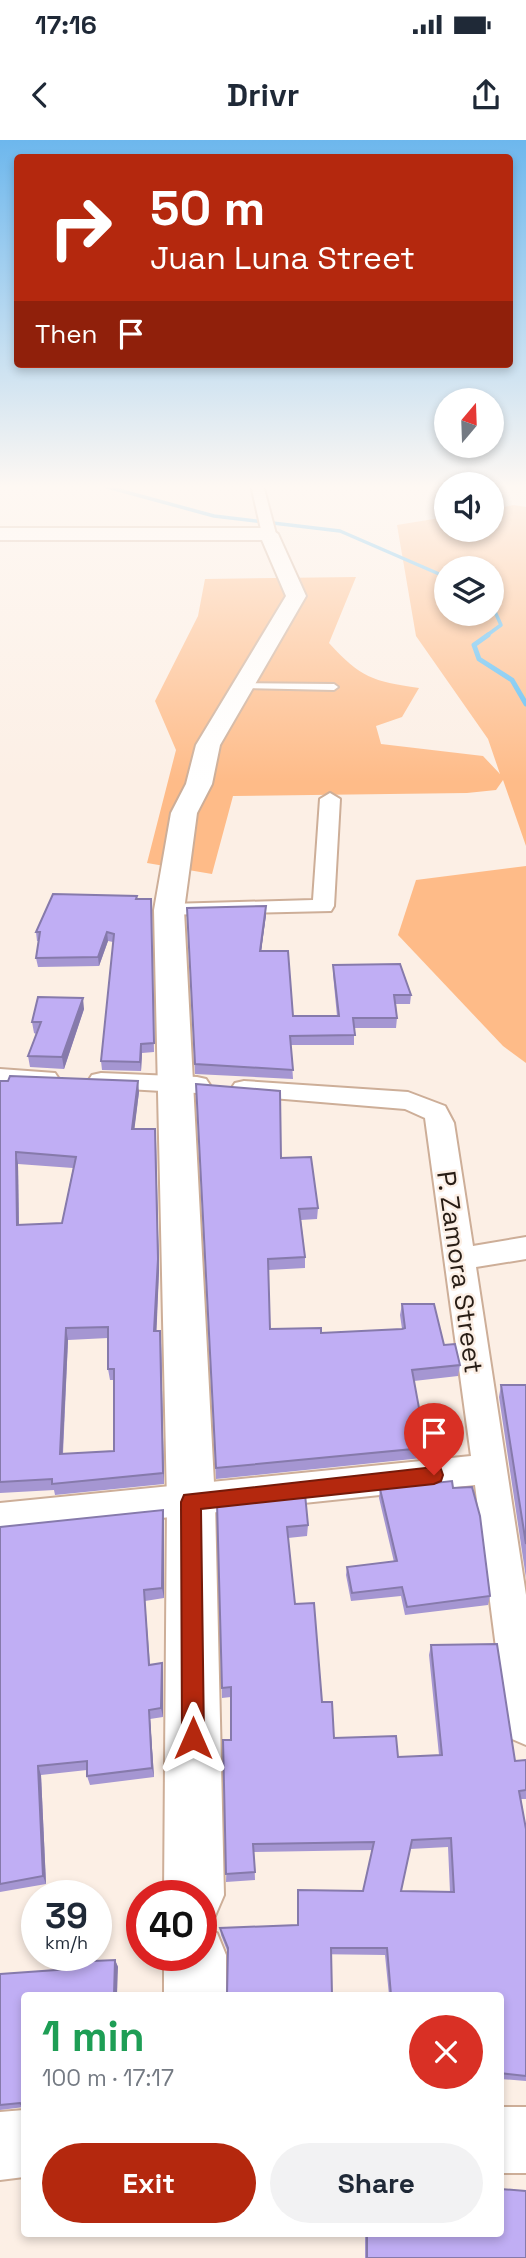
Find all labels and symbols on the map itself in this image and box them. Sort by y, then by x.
north arrow [434,388,504,458]
street label: P. Zamora Street [429,1169,491,1375]
pin [404,1403,464,1475]
position arrow [156,1701,230,1775]
speed limit sign: 40 [126,1880,217,1971]

